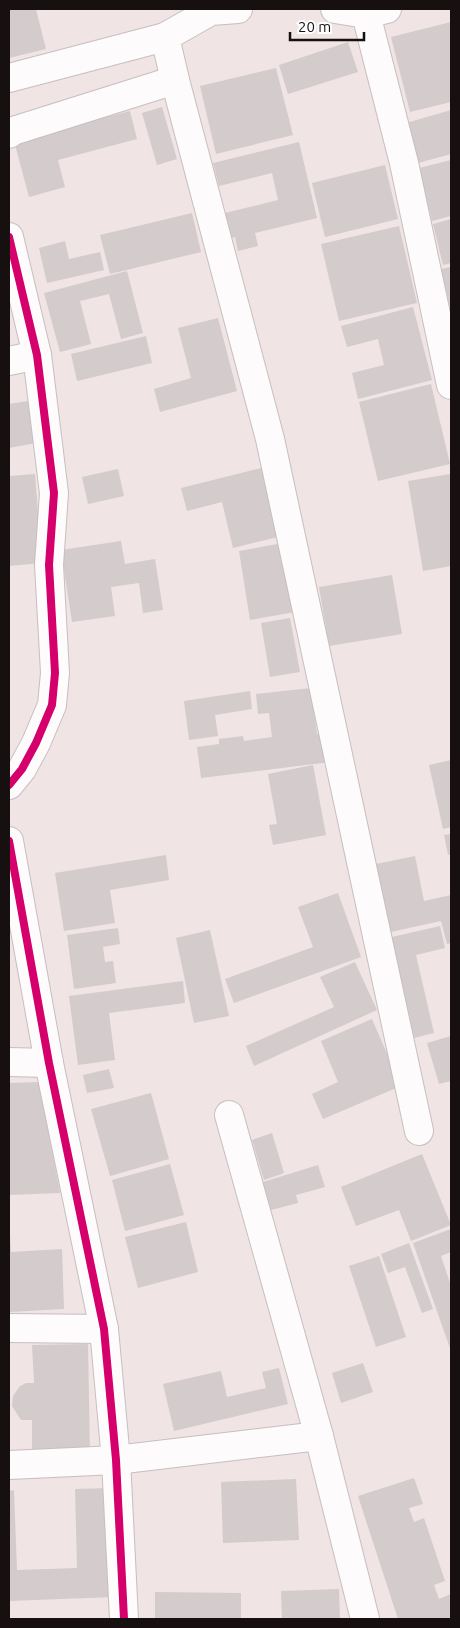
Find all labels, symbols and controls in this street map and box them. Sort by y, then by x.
scale bar [290,10,364,42]
text: 20 m [298,18,331,35]

